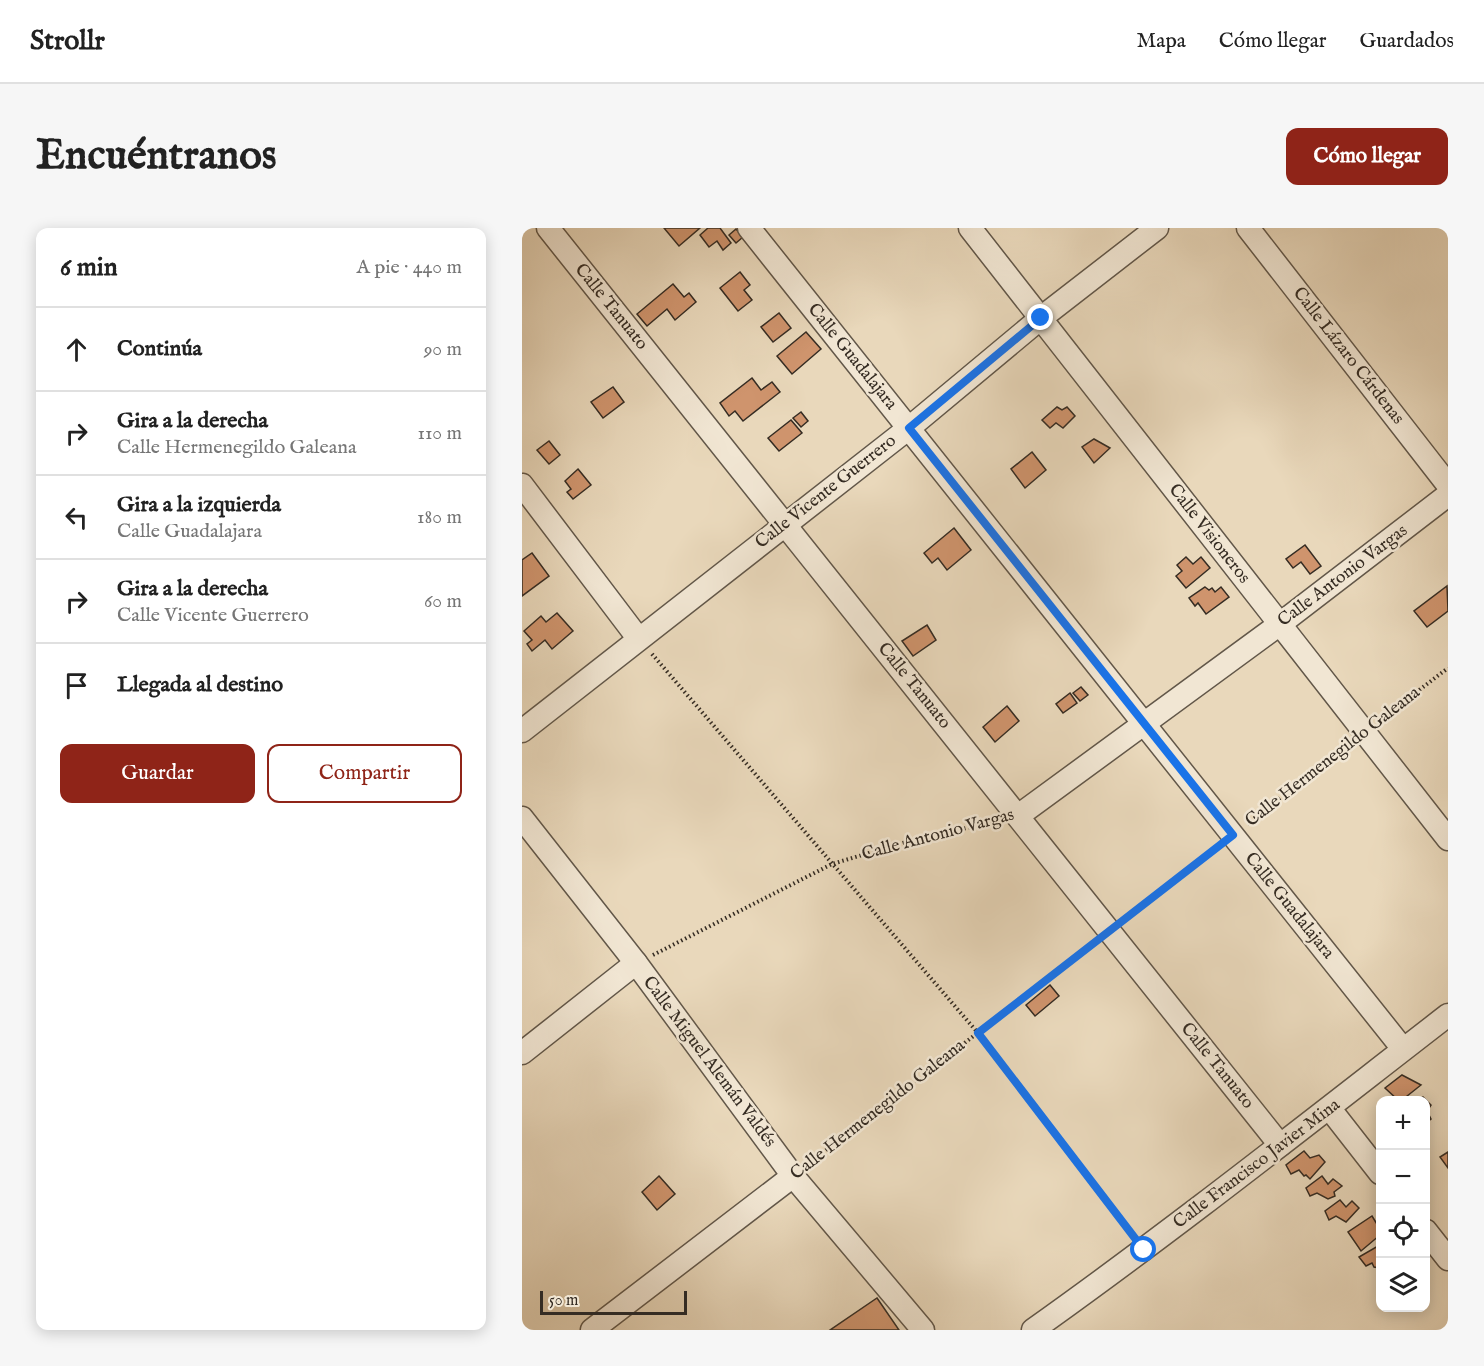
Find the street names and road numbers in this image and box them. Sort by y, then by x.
street label: Calle Tanuato [569,259,653,355]
street label: Calle Lázaro Cárdenas [1287,283,1409,429]
street label: Calle Guadalajara [802,299,902,415]
street label: Calle Vicente Guerrero [751,430,901,554]
street label: Calle Visioneros [1163,479,1255,589]
street label: Calle Antonio Vargas [1273,520,1413,632]
street label: Calle Tanuato [872,638,956,734]
street label: Calle Hermenegildo Galeana [1241,681,1425,832]
street label: Calle Antonio Vargas [859,804,1017,866]
street label: Calle Guadalajara [1239,848,1339,964]
street label: Calle Miguel Alemán Valdés [637,972,781,1152]
street label: Calle Tanuato [1175,1018,1259,1114]
street label: Calle Hermenegildo Galeana [786,1034,970,1185]
street label: Calle Francisco Javier Mina [1169,1094,1345,1234]

